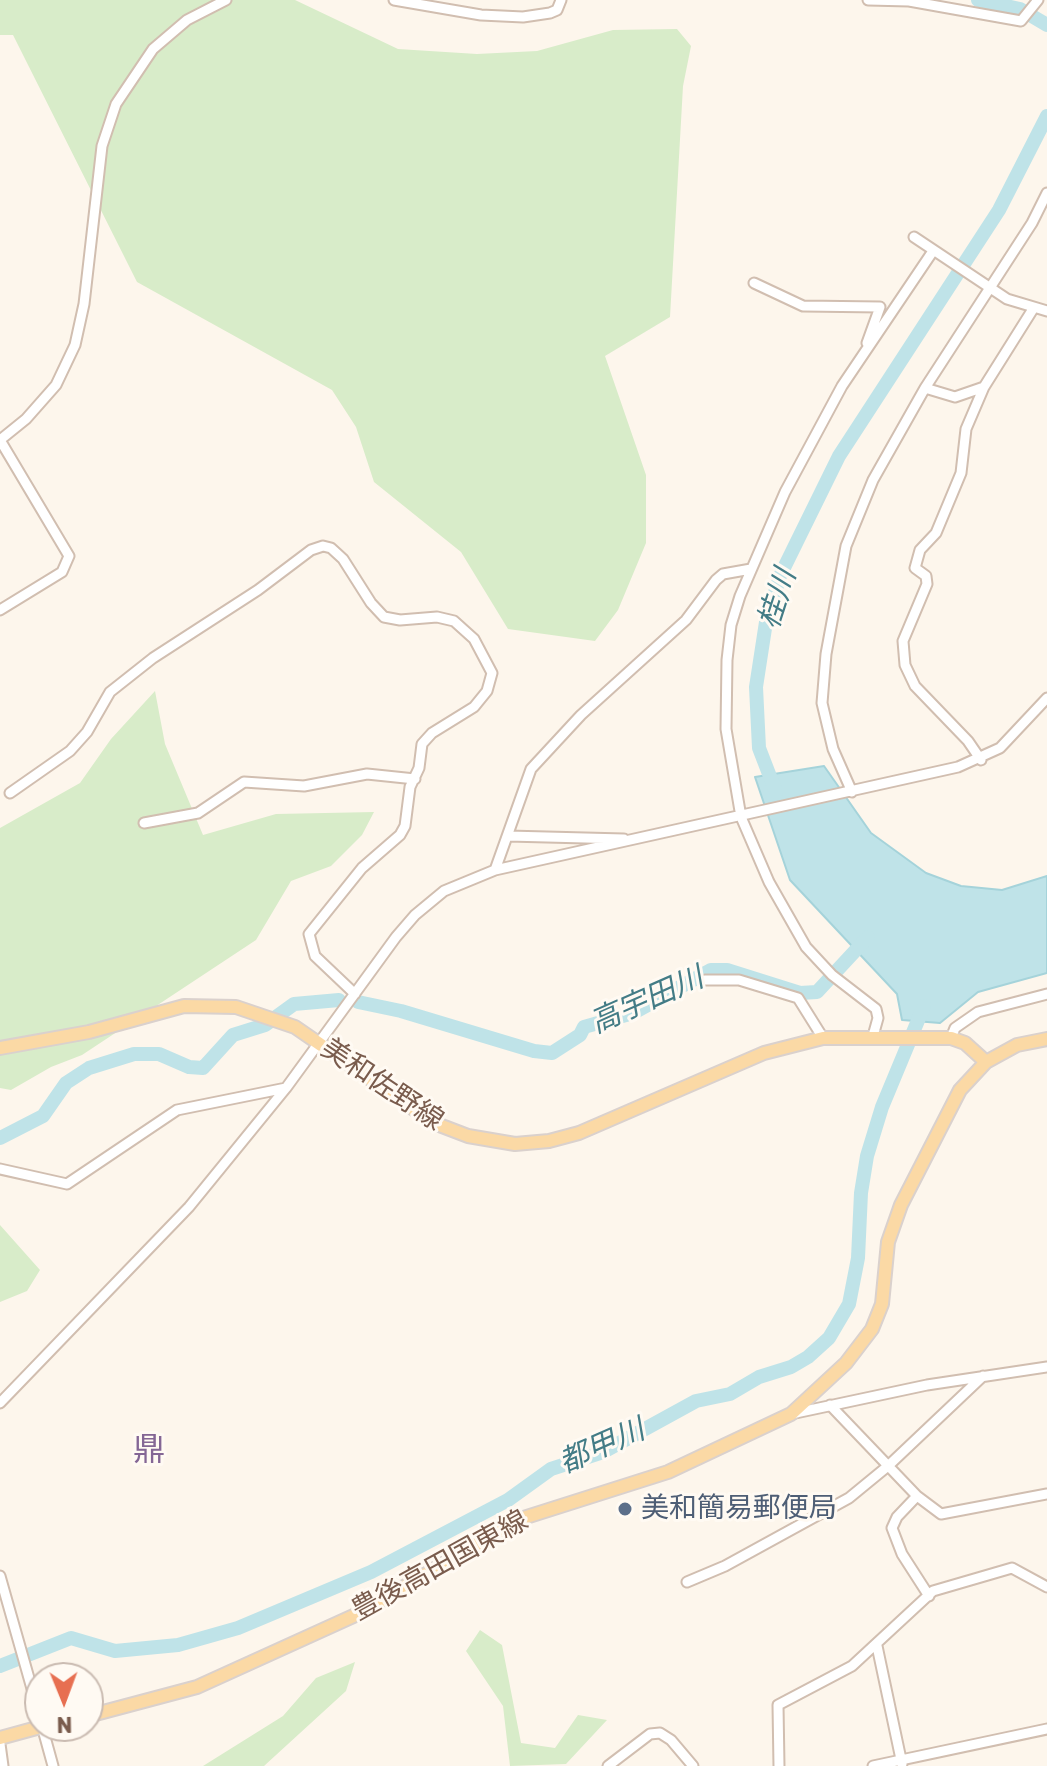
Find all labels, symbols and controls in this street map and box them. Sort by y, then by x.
water label: 桂川 [752,565,804,633]
water label: 高宇田川 [585,960,709,1042]
street label: 美和佐野線 [315,1032,449,1138]
water label: 都甲川 [554,1412,650,1482]
district label: 鼎 [133,1432,165,1470]
place label: 美和簡易郵便局 [641,1492,837,1526]
marker: 美和簡易郵便局 [616,1500,634,1518]
street label: 豊後高田国東線 [346,1504,534,1628]
north arrow [24,1662,104,1742]
text: N [56,1711,73,1738]

